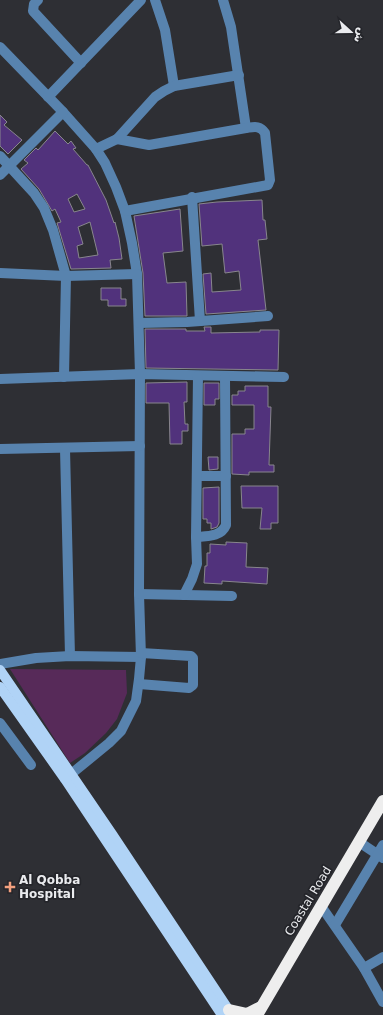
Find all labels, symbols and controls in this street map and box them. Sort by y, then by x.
north arrow [331,12,371,52]
text: ش [351,26,369,45]
street label: Coastal Road [282,864,334,938]
place label: Al Qobba Hospital [19,873,80,901]
marker: Al Qobba Hospital [4,881,16,893]

